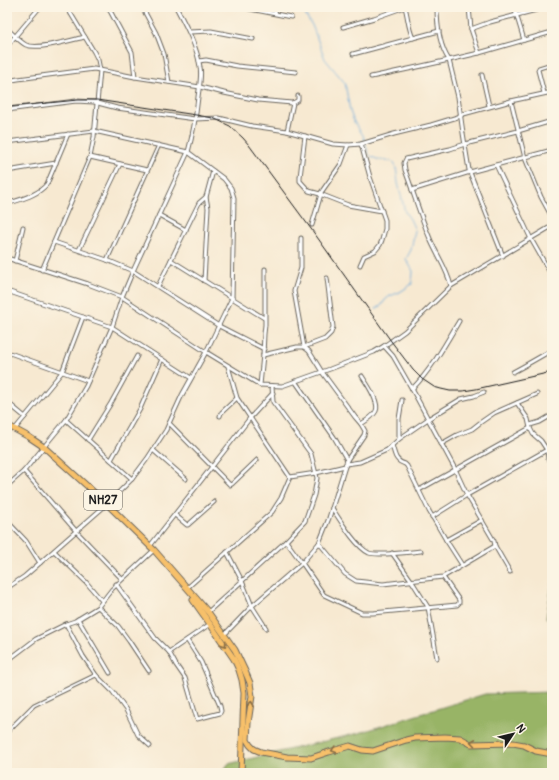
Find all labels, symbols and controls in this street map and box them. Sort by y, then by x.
road number: NH27 [84,490,122,510]
one-way arrow [219,640,227,647]
one-way arrow [246,701,255,707]
north arrow [493,714,533,754]
text: N [513,722,529,736]
one-way arrow [470,738,476,747]
one-way arrow [331,745,338,754]

